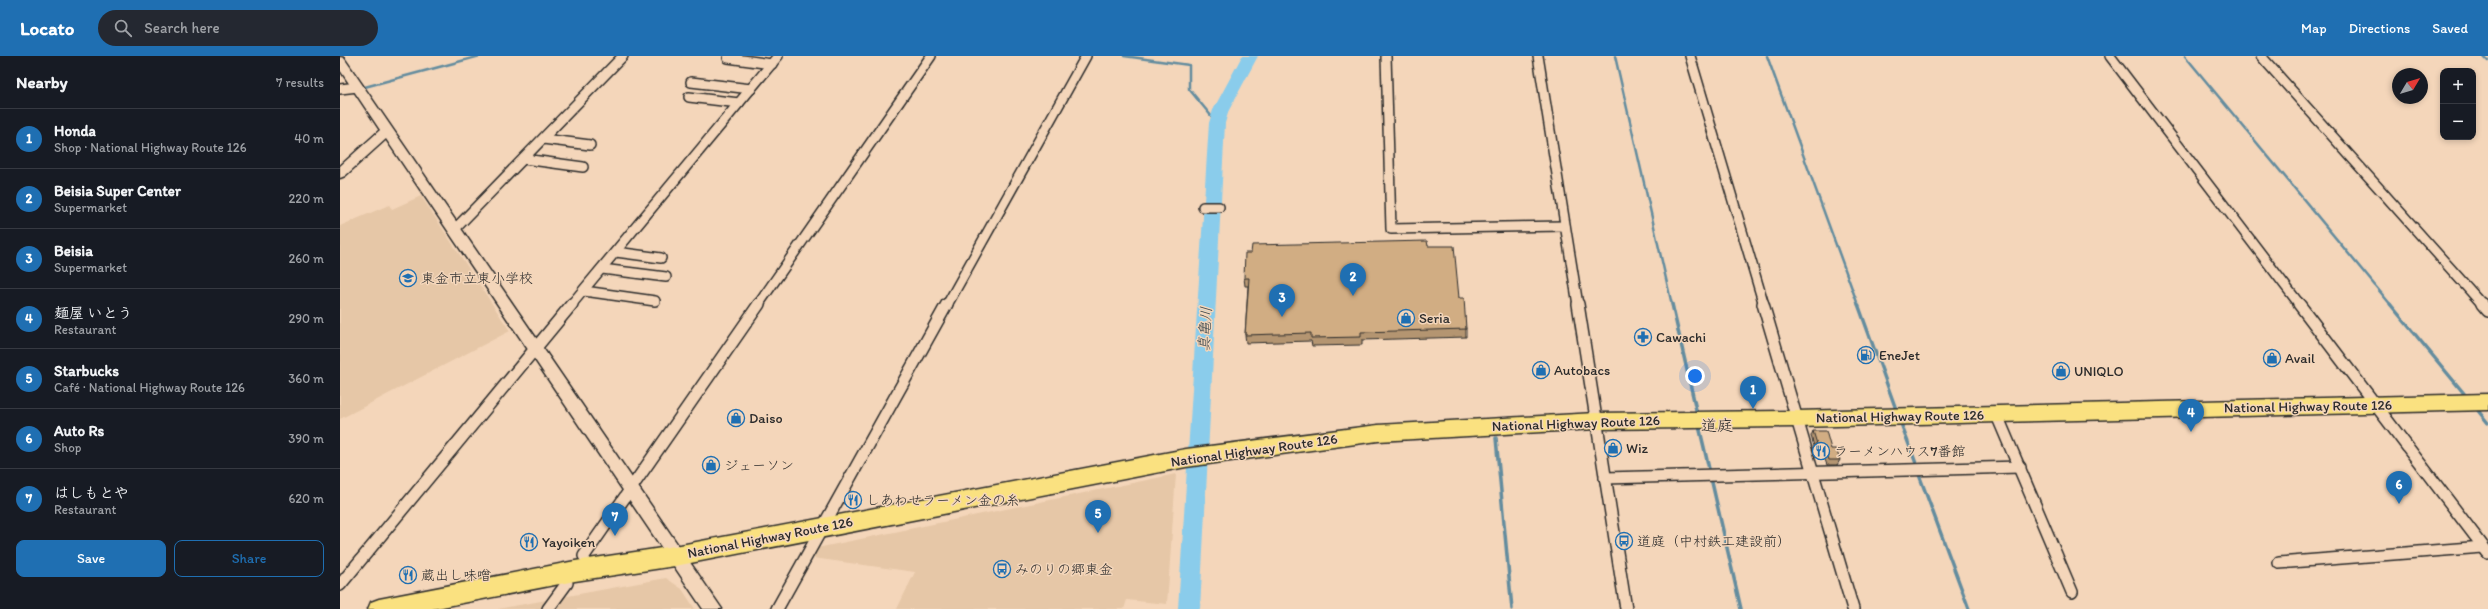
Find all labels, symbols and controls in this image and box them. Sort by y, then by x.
search box [98,10,378,46]
text: Locato [20,17,74,40]
icon: search [112,17,134,39]
text: Search here [144,19,220,37]
text: Map [2301,20,2327,37]
text: Directions [2349,20,2410,37]
text: Saved [2432,20,2468,37]
north arrow [2392,68,2428,104]
map controls [2440,68,2476,140]
button: + [2440,68,2476,104]
text: Nearby [16,72,68,92]
text: 7 results [276,75,324,90]
button: − [2440,104,2476,140]
text: Honda [54,122,96,140]
text: 1 [26,131,32,146]
text: 40 m [294,131,324,146]
text: Shop · National Highway Route 126 [54,140,247,155]
text: Beisia Super Center [54,182,181,200]
text: 2 [26,191,32,206]
text: 220 m [288,191,324,206]
text: Supermarket [54,200,127,215]
text: Beisia [54,242,93,260]
text: 3 [25,251,33,266]
text: 260 m [288,251,324,266]
text: Supermarket [54,260,127,275]
pin: 2 [1340,263,1366,296]
school or university icon: 東金市立東小学校 [398,268,418,288]
place label: 東金市立東小学校 [421,270,533,287]
pin: 3 [1269,284,1295,317]
text: 麺屋 いとう [54,304,132,322]
water label: 真亀川 [1195,306,1215,352]
shop icon: Seria [1396,308,1416,328]
place label: Seria [1419,310,1451,327]
text: 4 [25,311,33,326]
text: 290 m [288,311,324,326]
text: Restaurant [54,322,116,337]
pharmacy icon: Cawachi [1633,327,1653,347]
place label: Cawachi [1656,329,1706,346]
fuel station icon: EneJet [1856,345,1876,365]
place label: EneJet [1879,347,1920,364]
shop icon: Avail [2262,348,2282,368]
place label: Avail [2285,350,2315,367]
shop icon: Autobacs [1531,360,1551,380]
shop icon: UNIQLO [2051,361,2071,381]
text: Starbucks [54,362,119,380]
place label: Autobacs [1554,362,1610,379]
place label: UNIQLO [2074,363,2124,380]
your location [1685,366,1705,386]
text: 5 [26,371,32,386]
text: 360 m [288,371,324,386]
pin: 1 [1740,376,1766,409]
text: Café · National Highway Route 126 [54,380,245,395]
street label: National Highway Route 126 [2224,397,2392,416]
pin: 4 [2178,399,2204,432]
street label: National Highway Route 126 [1816,407,1984,426]
shop icon: Daiso [726,408,746,428]
place label: Daiso [749,410,783,427]
street label: National Highway Route 126 [1492,412,1660,435]
district label: 道庭 [1701,416,1733,435]
text: Auto Rs [54,422,104,440]
street label: National Highway Route 126 [1170,430,1339,471]
text: 6 [26,431,32,446]
text: 390 m [288,431,324,446]
shop icon: Wiz [1603,438,1623,458]
text: Shop [54,440,81,455]
place label: Wiz [1626,440,1649,457]
restaurant icon: ラーメンハウス7番館 [1811,441,1831,461]
place label: ラーメンハウス7番館 [1834,443,1966,460]
shop icon: ジェーソン [701,455,721,475]
place label: ジェーソン [724,457,794,474]
pin: 6 [2386,471,2412,504]
text: はしもとや [54,484,129,502]
restaurant icon: しあわせラーメン金の糸 [843,490,863,510]
text: 7 [26,491,32,506]
text: 620 m [288,491,324,506]
place label: しあわせラーメン金の糸 [866,492,1020,509]
pin: 5 [1085,500,1111,533]
text: Restaurant [54,502,116,517]
pin: 7 [602,503,628,536]
street label: National Highway Route 126 [686,513,854,562]
bus stop icon: 道庭（中村鉄工建設前） [1614,531,1634,551]
restaurant icon: Yayoiken [519,532,539,552]
place label: 道庭（中村鉄工建設前） [1637,533,1791,550]
place label: Yayoiken [542,534,595,551]
button: Save [16,540,166,577]
button: Share [174,540,324,577]
bus stop icon: みのりの郷東金 [992,559,1012,579]
place label: みのりの郷東金 [1015,561,1113,578]
restaurant icon: 蔵出し味噌 [398,565,418,585]
place label: 蔵出し味噌 [421,567,491,584]

